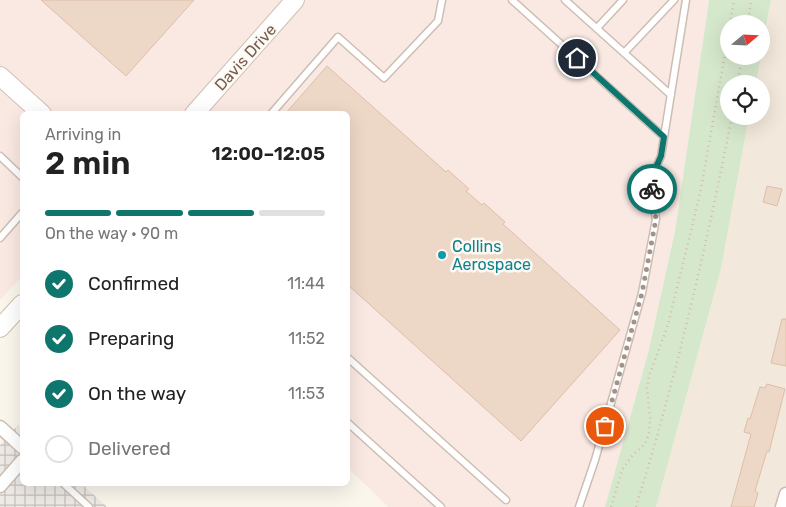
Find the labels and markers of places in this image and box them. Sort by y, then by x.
pin [556,37,598,79]
place label: Collins Aerospace [452,237,531,274]
marker: Collins Aerospace [436,249,448,261]
pin [584,405,626,447]

